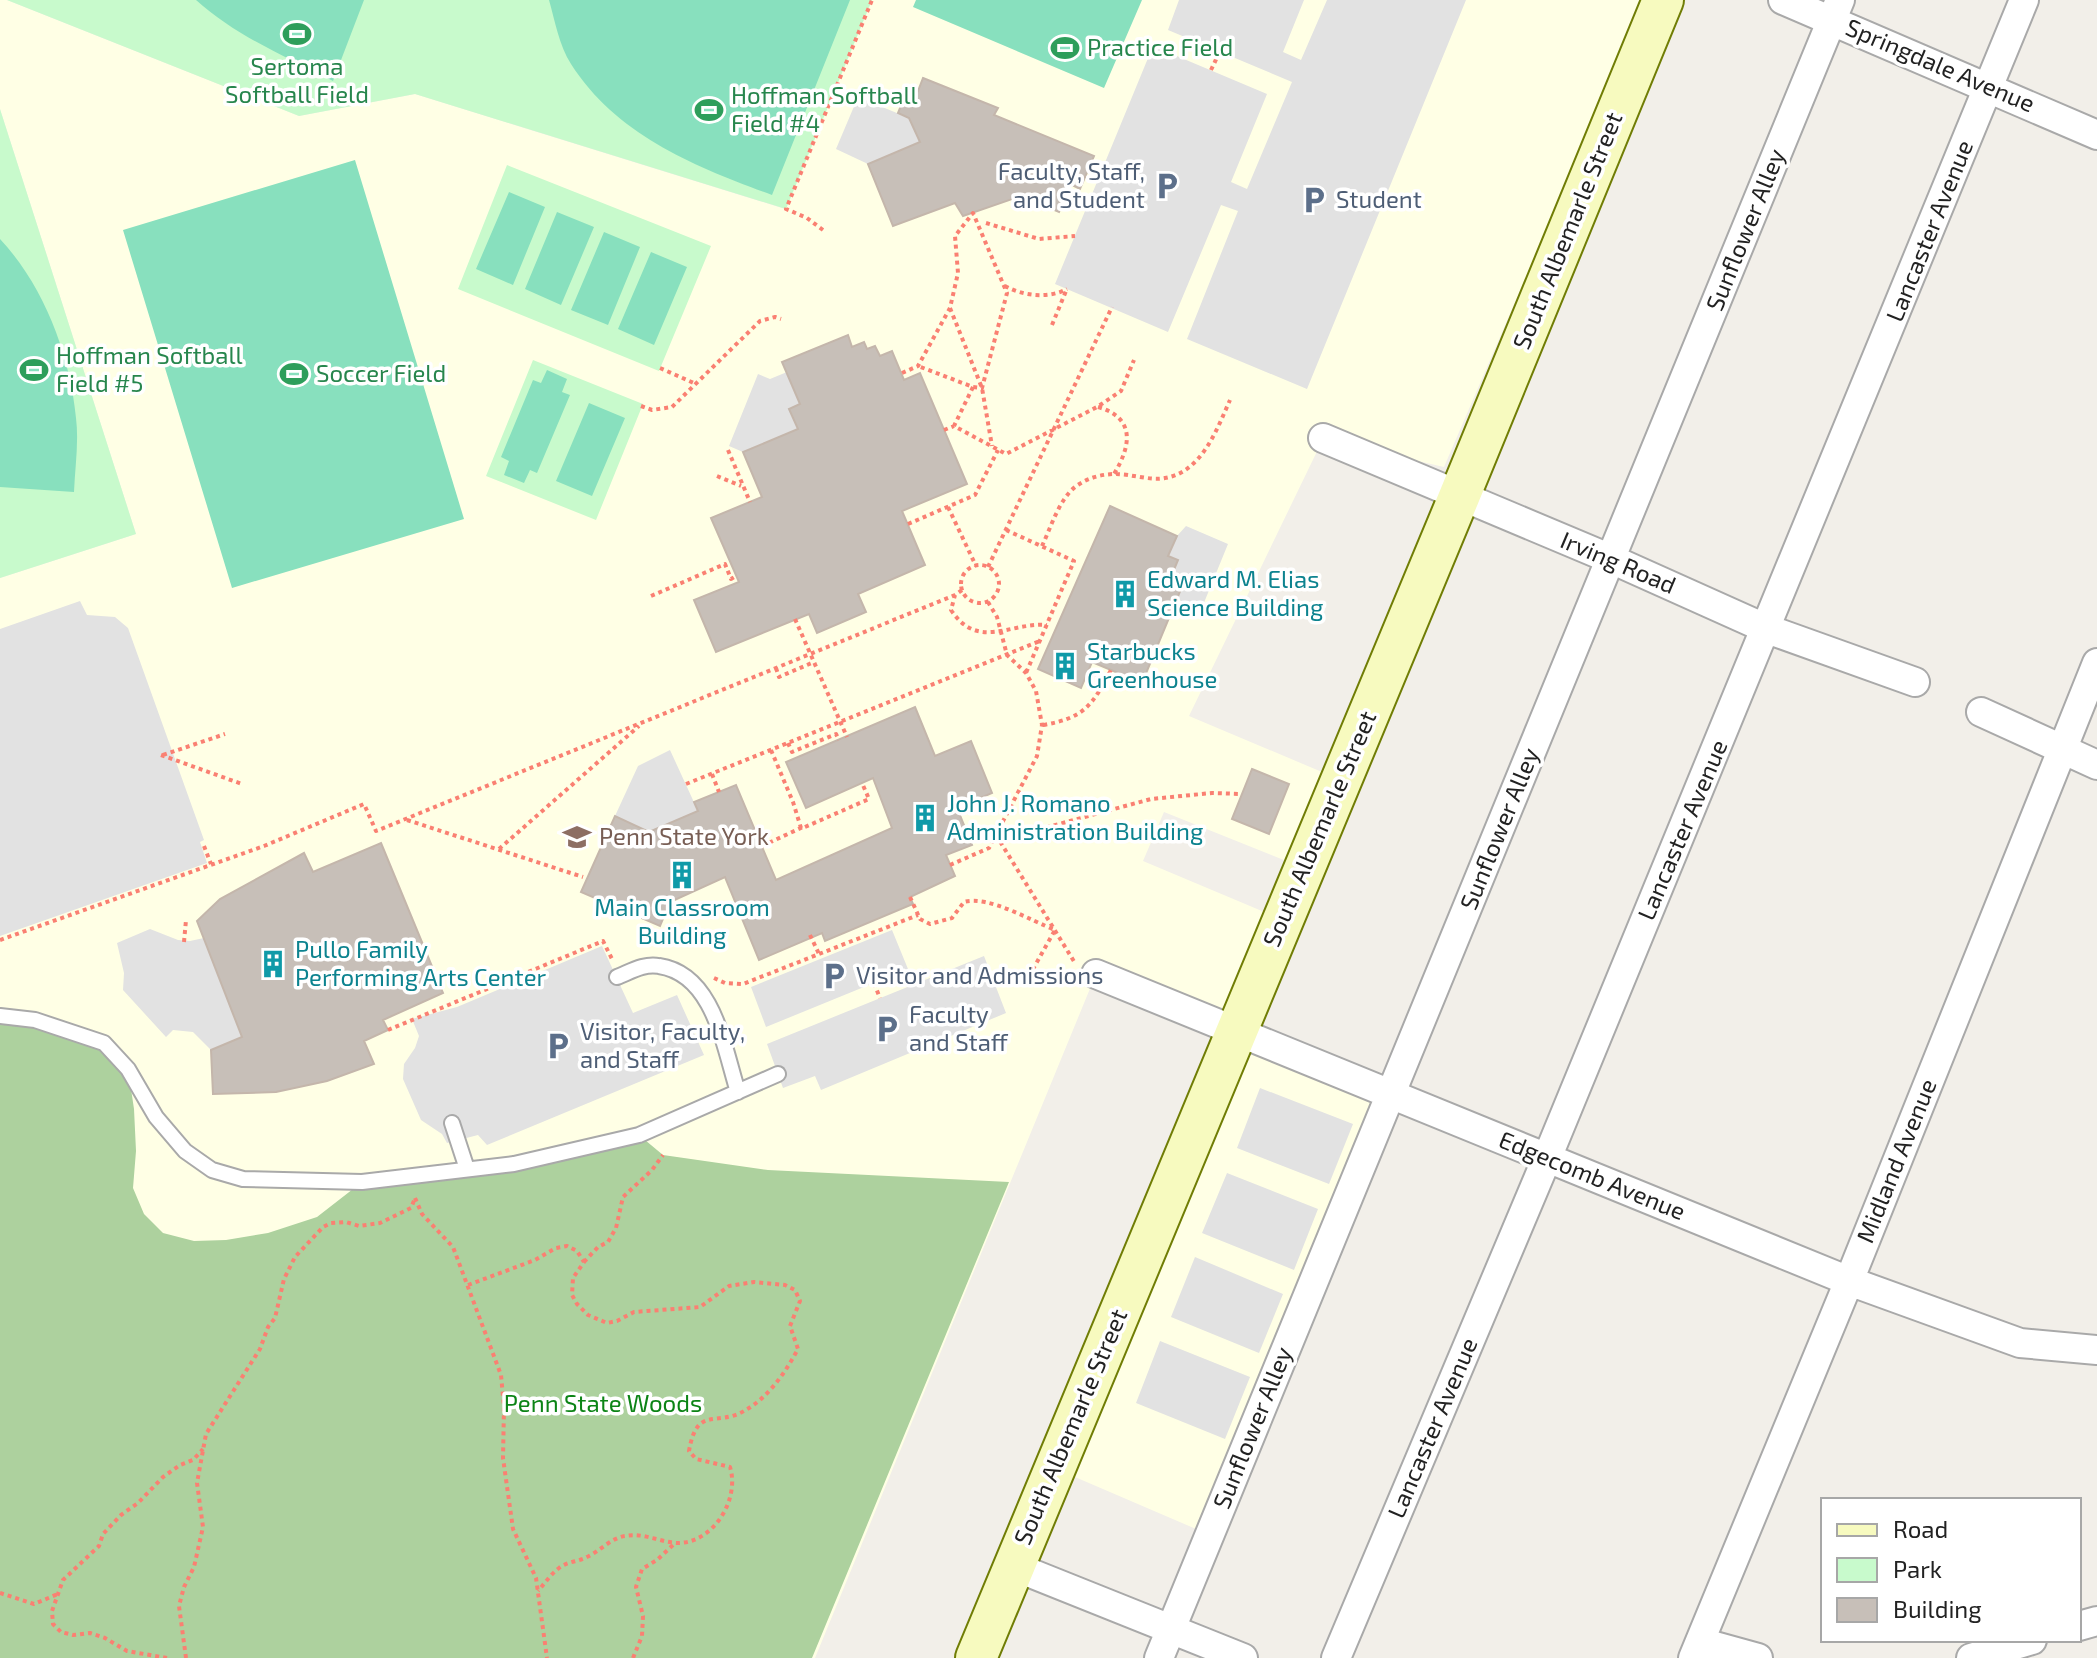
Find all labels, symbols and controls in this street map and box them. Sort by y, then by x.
street label: Springdale Avenue [1842,12,2039,117]
sports icon: Sertoma Softball Field [282,19,312,49]
place label: Practice Field [1087,32,1233,61]
sports icon: Practice Field [1050,33,1080,63]
place label: Sertoma Softball Field [225,51,369,108]
place label: Hoffman Softball Field #4 [731,80,918,137]
sports icon: Hoffman Softball Field #4 [694,95,724,125]
street label: South Albemarle Street [1506,108,1627,353]
street label: Lancaster Avenue [1879,136,1978,325]
street label: Sunflower Alley [1699,144,1790,315]
place label: Faculty, Staff, and Student [998,156,1145,213]
parking icon: Faculty, Staff, and Student [1152,171,1182,201]
place label: Student [1336,184,1422,213]
parking icon: Student [1299,185,1329,215]
place label: Hoffman Softball Field #5 [56,340,243,397]
sports icon: Hoffman Softball Field #5 [19,355,49,385]
place label: Soccer Field [316,358,446,387]
sports icon: Soccer Field [279,359,309,389]
street label: Irving Road [1557,524,1681,599]
place label: Edward M. Elias Science Building [1147,564,1323,621]
building icon: Edward M. Elias Science Building [1110,579,1140,609]
place label: Starbucks Greenhouse [1087,636,1217,693]
building icon: Starbucks Greenhouse [1050,651,1080,681]
street label: South Albemarle Street [1256,706,1381,951]
street label: Lancaster Avenue [1631,735,1733,924]
street label: Sunflower Alley [1453,743,1544,914]
place label: John J. Romano Administration Building [947,788,1203,845]
building icon: John J. Romano Administration Building [910,803,940,833]
place label: Penn State York [599,821,769,850]
school or university icon: Penn State York [562,822,592,852]
building icon: Main Classroom Building [667,860,697,890]
place label: Main Classroom Building [594,892,770,949]
place label: Pullo Family Performing Arts Center [295,934,547,991]
building icon: Pullo Family Performing Arts Center [258,949,288,979]
place label: Visitor and Admissions [856,960,1103,989]
parking icon: Visitor and Admissions [819,961,849,991]
place label: Faculty and Staff [909,999,1009,1056]
parking icon: Faculty and Staff [872,1014,902,1044]
place label: Visitor, Faculty, and Staff [580,1016,745,1073]
parking icon: Visitor, Faculty, and Staff [543,1031,573,1061]
street label: Midland Avenue [1850,1074,1942,1247]
street label: Edgecomb Avenue [1495,1124,1690,1225]
street label: South Albemarle Street [1007,1304,1132,1549]
street label: Lancaster Avenue [1381,1333,1483,1522]
street label: Sunflower Alley [1206,1342,1297,1513]
park label: Penn State Woods [504,1388,702,1417]
legend [1821,1498,2081,1642]
text: Road [1893,1514,1948,1543]
text: Park [1893,1554,1942,1583]
text: Building [1893,1594,1982,1623]

